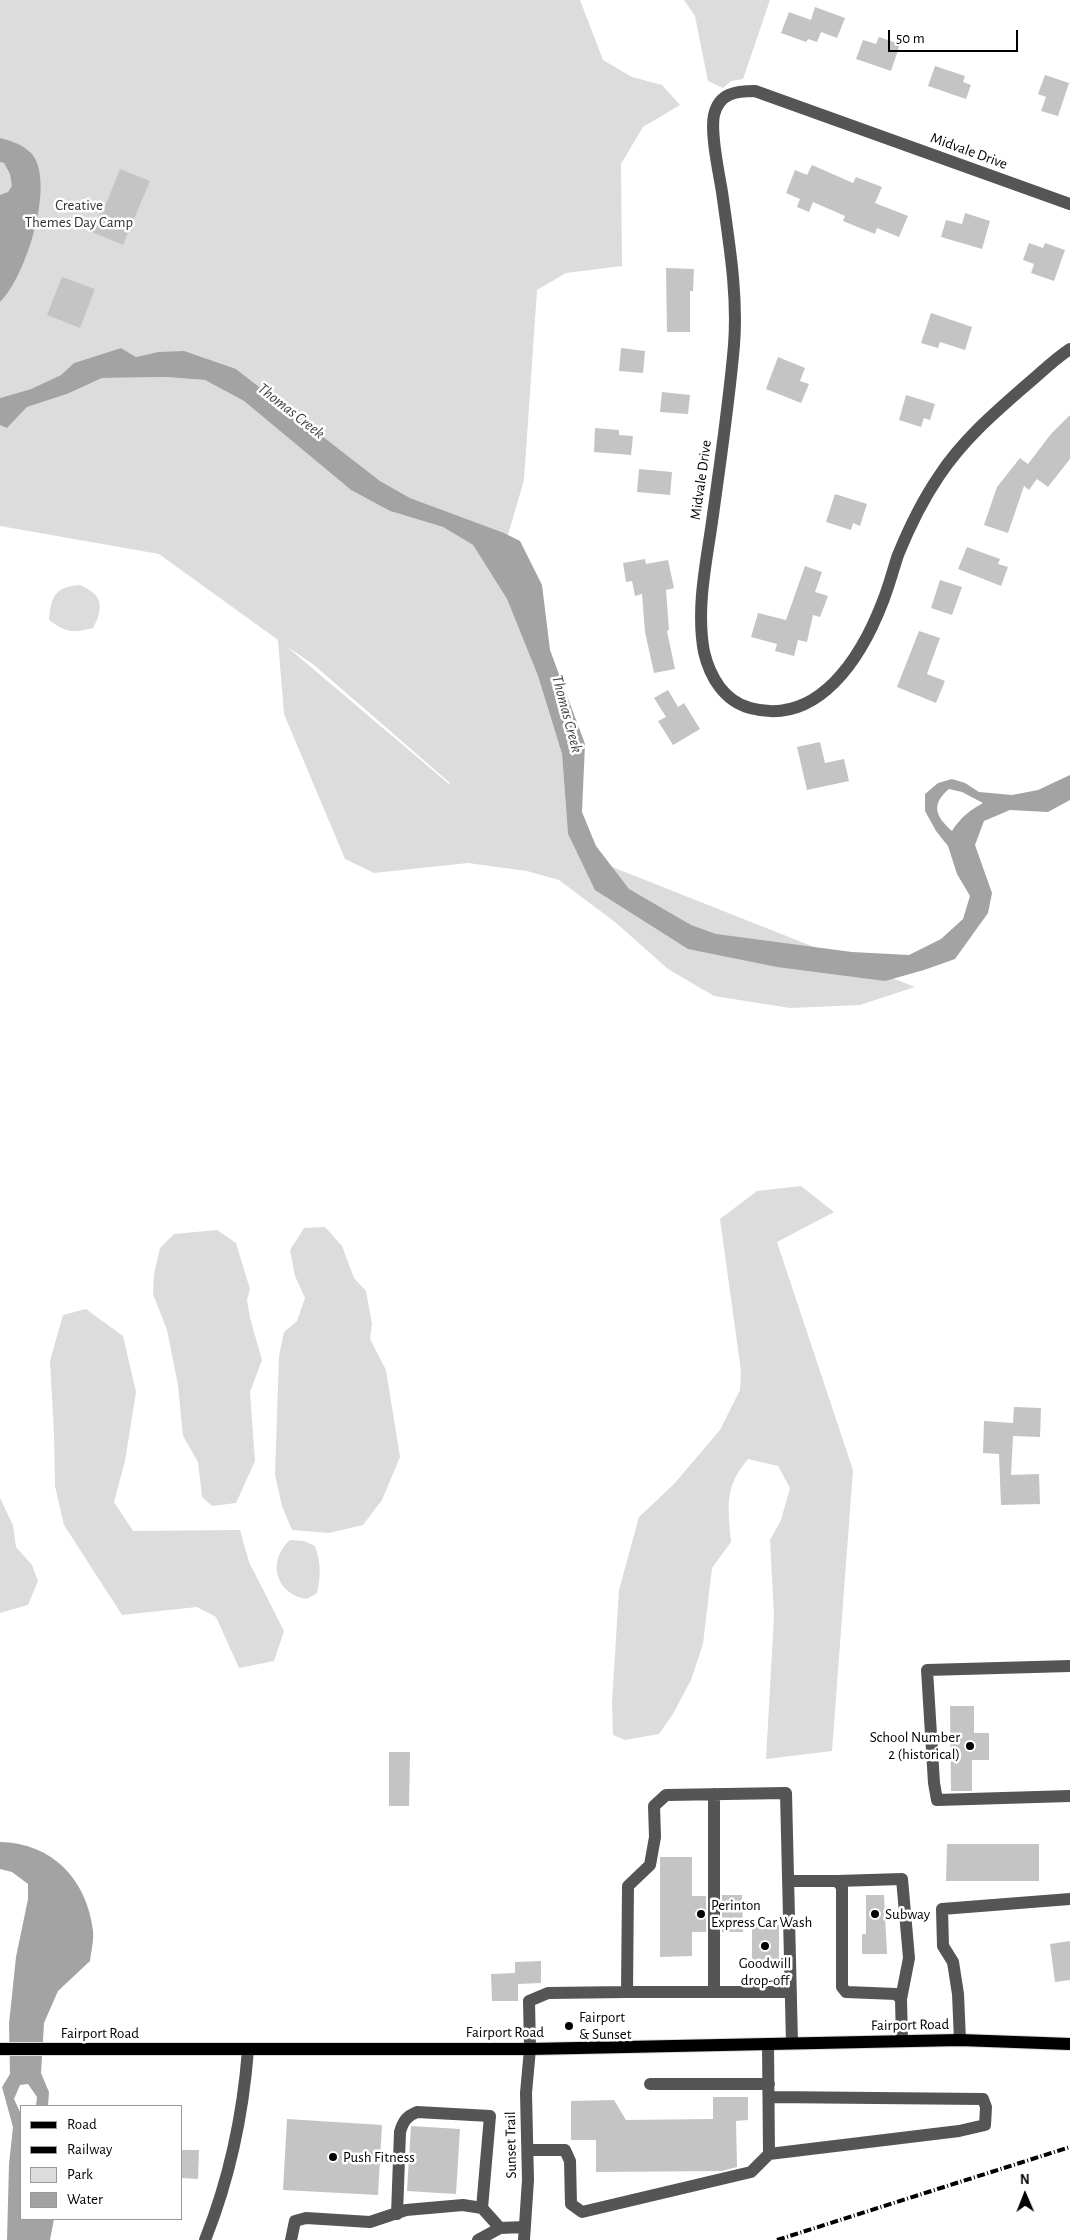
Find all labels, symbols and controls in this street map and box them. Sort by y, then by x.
scale bar [890,20,1020,52]
text: 50 m [896,31,925,46]
street label: Midvale Drive [928,129,1010,173]
park label: Creative Themes Day Camp [25,196,133,231]
water label: Thomas Creek [254,379,328,443]
street label: Midvale Drive [686,439,716,521]
water label: Thomas Creek [547,673,587,755]
place label: School Number 2 (historical) [870,1728,960,1763]
marker: School Number 2 (historical) [964,1740,976,1752]
place label: Perinton Express Car Wash [711,1896,812,1931]
place label: Subway [885,1905,930,1923]
marker: Perinton Express Car Wash [695,1908,707,1920]
marker: Subway [869,1908,881,1920]
marker: Goodwill drop-off [759,1940,771,1952]
place label: Goodwill drop-off [739,1954,791,1989]
place label: Fairport & Sunset [579,2008,631,2043]
street label: Fairport Road [871,2015,949,2035]
marker: Fairport & Sunset [563,2020,575,2032]
street label: Fairport Road [466,2023,544,2041]
street label: Fairport Road [61,2024,139,2042]
legend [20,2105,182,2220]
street label: Sunset Trail [501,2111,521,2179]
text: Road [67,2117,97,2132]
text: Railway [67,2142,112,2157]
place label: Push Fitness [343,2148,415,2166]
marker: Push Fitness [327,2151,339,2163]
text: Park [67,2167,93,2182]
north arrow [1000,2170,1050,2220]
text: N [1020,2173,1030,2187]
text: Water [67,2192,103,2207]

